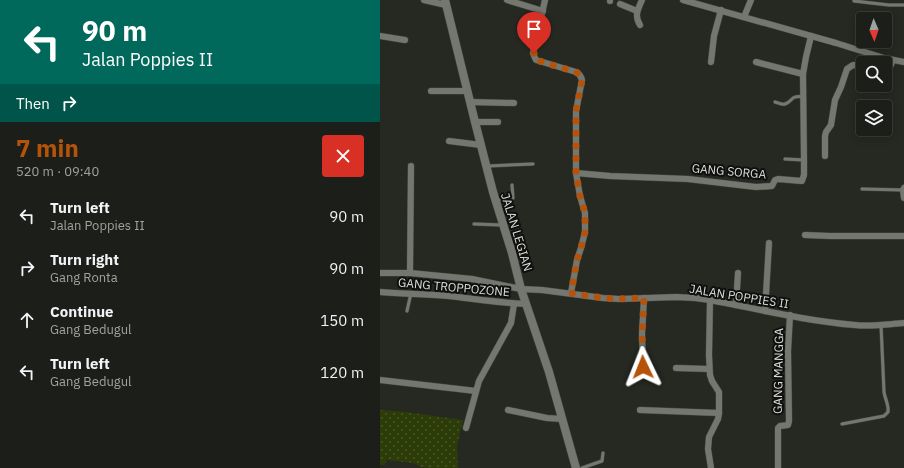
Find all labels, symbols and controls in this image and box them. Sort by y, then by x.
text: 90 m [82,12,147,49]
pin [517,12,551,53]
north arrow [856,12,892,48]
map controls [856,12,892,136]
icon: left [16,16,68,68]
icon: arrive [523,18,545,40]
text: Jalan Poppies II [82,48,213,71]
button: search [856,56,892,92]
icon: right [58,92,80,114]
text: Then [16,94,50,113]
button: layers [856,100,892,136]
text: 7 min [16,132,79,164]
button: close [322,135,364,177]
street label: GANG SORGA [691,160,767,182]
text: 520 m · 09:40 [16,163,99,180]
street label: JALAN LEGIAN [498,191,536,273]
text: Turn left [50,198,110,217]
icon: left [16,205,38,227]
text: 90 m [329,207,364,226]
text: Jalan Poppies II [50,217,145,234]
text: Turn right [50,250,119,269]
icon: right [16,257,38,279]
text: 90 m [329,259,364,278]
text: Gang Ronta [50,269,118,286]
street label: GANG TROPPOZONE [397,275,511,299]
street label: JALAN POPPIES II [688,281,790,311]
text: Continue [50,302,114,321]
icon: ahead [16,309,38,331]
text: 150 m [320,311,364,330]
text: Gang Bedugul [50,321,132,338]
street label: GANG MANGGA [770,328,786,414]
position arrow [622,346,664,388]
text: Turn left [50,354,110,373]
icon: left [16,361,38,383]
text: 120 m [320,363,364,382]
text: Gang Bedugul [50,373,132,390]

